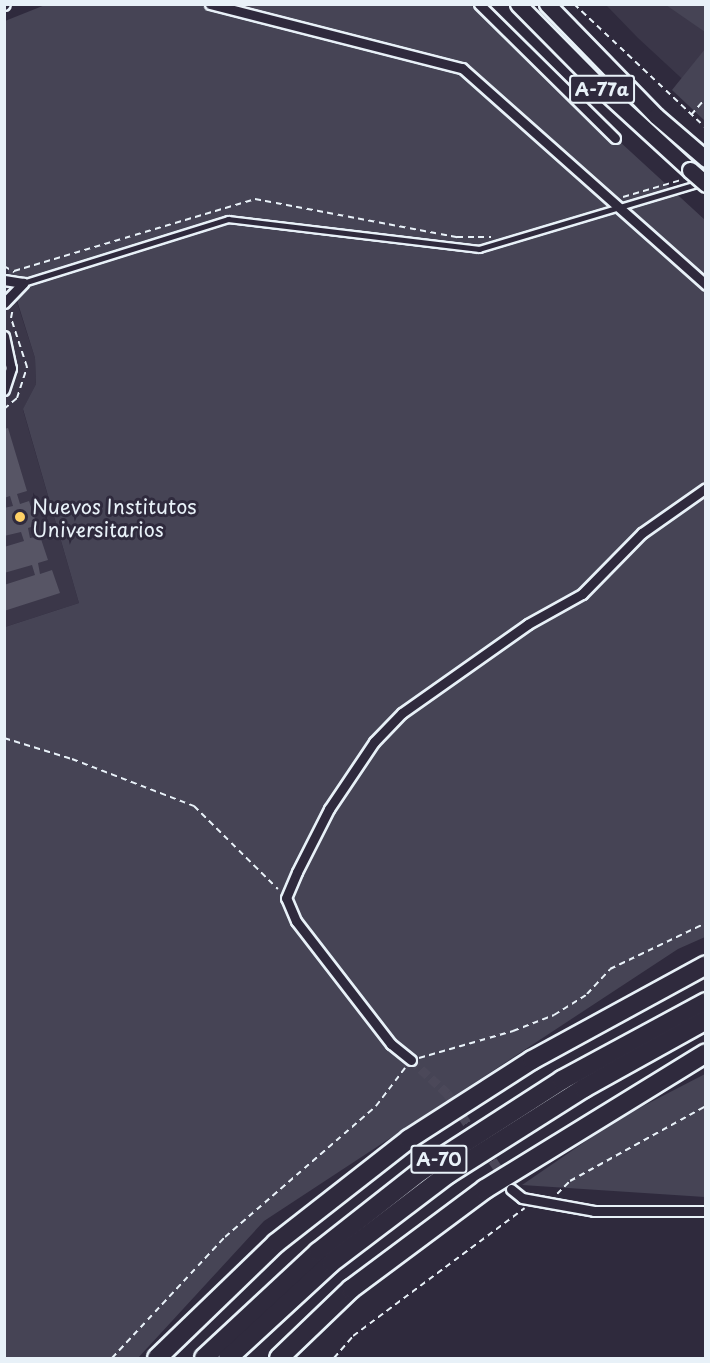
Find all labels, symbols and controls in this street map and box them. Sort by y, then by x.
road number: A-77a [569,74,635,104]
place label: Nuevos Institutos Universitarios [32,494,197,541]
marker: Nuevos Institutos Universitarios [13,510,27,524]
road number: A-70 [409,1144,469,1174]

